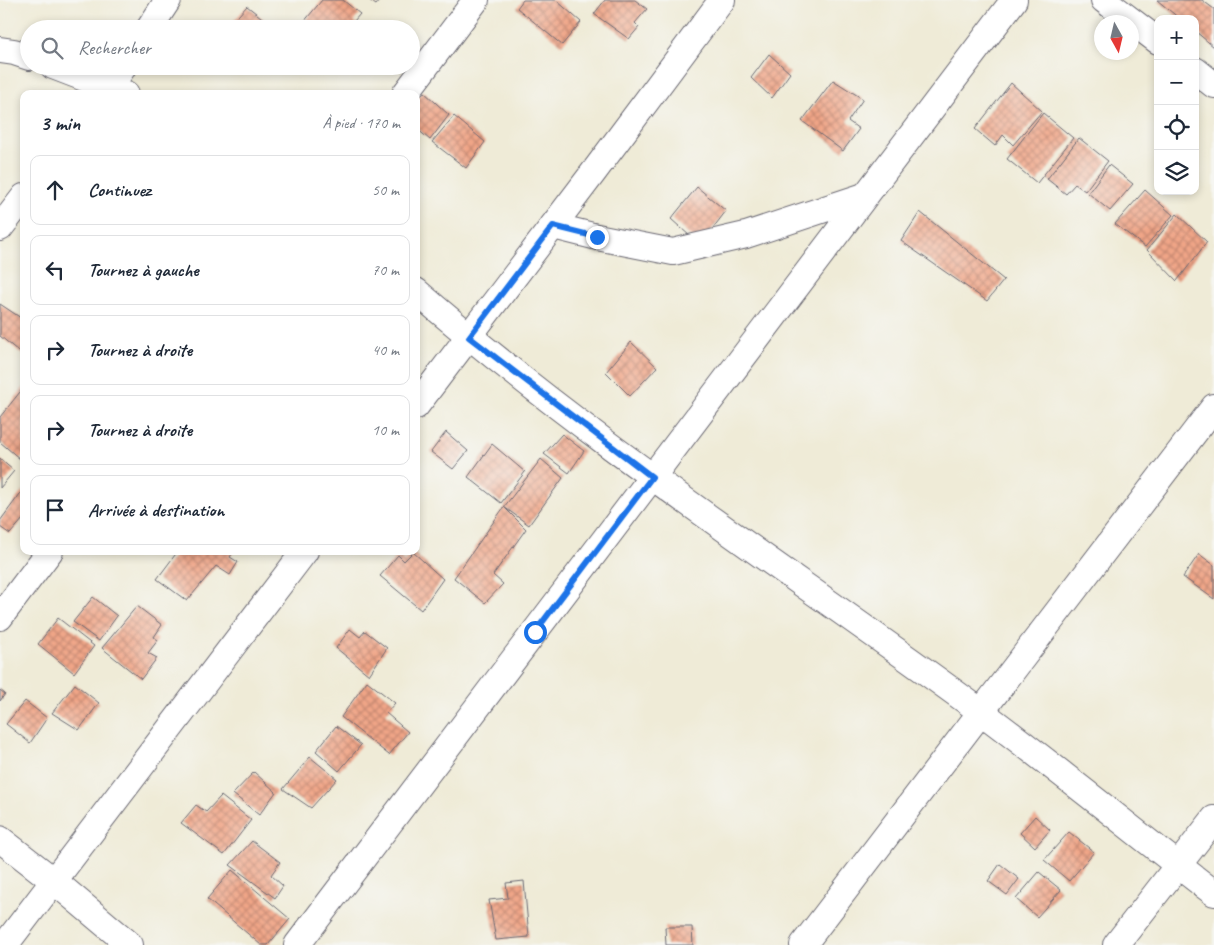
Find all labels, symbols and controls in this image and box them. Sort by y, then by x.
north arrow [1094,15,1139,60]
map controls [1154,15,1199,195]
button: + [1154,15,1199,60]
search box [20,20,420,75]
icon: search [38,34,66,62]
text: Rechercher [78,36,151,60]
button: − [1154,60,1199,105]
button: locate [1154,105,1199,150]
text: 3 min [40,110,80,136]
text: À pied · 170 m [322,113,400,133]
button: layers [1154,150,1199,195]
icon: ahead [41,176,69,204]
text: Continuez [88,178,151,202]
text: 50 m [372,180,399,200]
route end [586,226,609,249]
icon: left [41,256,69,284]
text: Tournez à gauche [88,258,199,282]
text: 70 m [372,260,399,280]
icon: right [41,336,69,364]
text: Tournez à droite [88,338,192,362]
text: 40 m [372,340,399,360]
icon: right [41,416,69,444]
text: Tournez à droite [88,418,192,442]
text: 10 m [372,420,399,440]
icon: arrive [41,496,69,524]
text: Arrivée à destination [88,498,224,522]
route start [524,621,547,644]

